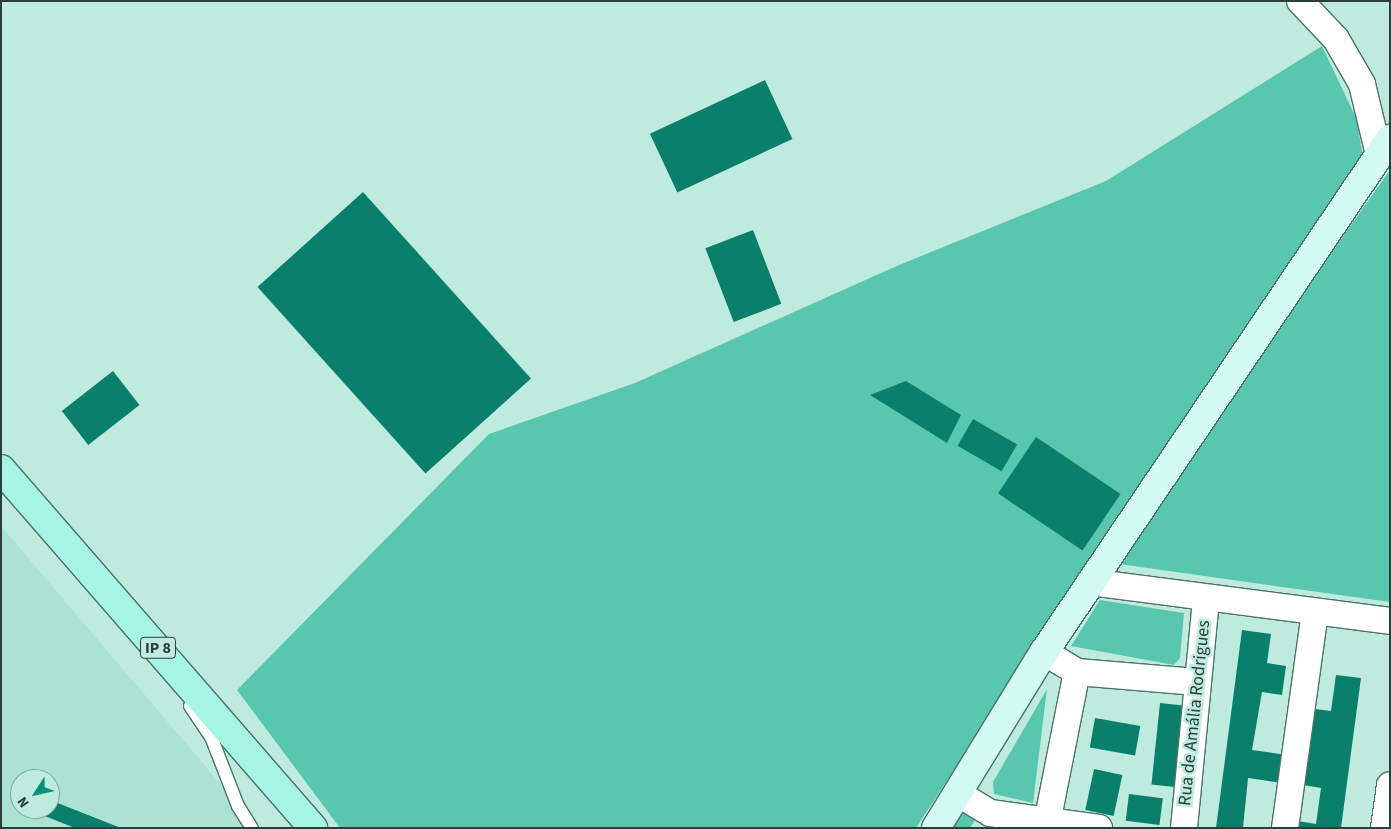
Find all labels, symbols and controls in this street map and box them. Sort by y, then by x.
street label: Rua de Amália Rodrigues [1175,619,1215,807]
road number: IP 8 [139,634,177,661]
north arrow [10,769,60,819]
text: N [13,792,34,812]

